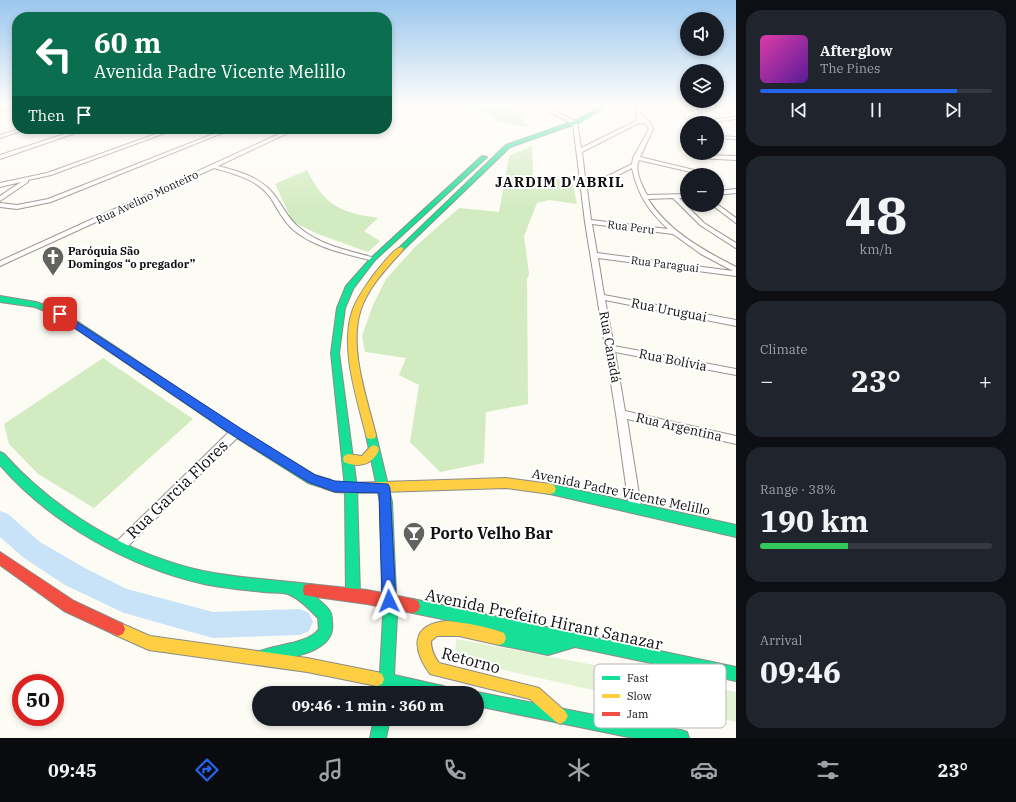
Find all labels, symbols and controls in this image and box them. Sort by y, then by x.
map controls [680,12,724,212]
button: sound [680,12,724,56]
text: 60 m [94,24,161,61]
icon: left [28,28,80,80]
text: Afterglow [820,41,893,60]
text: Avenida Padre Vicente Melillo [94,60,346,83]
text: The Pines [820,60,880,77]
button: layers [680,64,724,108]
icon: previous [788,99,810,121]
icon: pause [865,99,887,121]
icon: next [942,99,964,121]
icon: arrive [73,104,95,126]
text: Then [28,106,65,125]
button: + [680,116,724,160]
street label: Rua Avelino Monteiro [94,167,200,227]
button: − [680,168,724,212]
district label: JARDIM D'ABRIL [495,173,625,191]
text: 48 [845,181,907,248]
street label: Rua Peru [607,217,655,237]
text: km/h [860,241,892,258]
church icon: Paróquia São Domingos “o pregador” [40,244,66,277]
place label: Paróquia São Domingos “o pregador” [68,244,196,271]
street label: Rua Paraguai [630,253,700,275]
street label: Rua Uruguai [630,294,708,326]
pin [43,297,77,331]
icon: arrive [49,303,71,325]
street label: Rua Canadá [595,310,625,384]
text: Climate [760,341,807,358]
street label: Rua Bolívia [638,345,708,375]
text: 23° [851,361,901,400]
text: − [760,366,773,395]
text: + [979,366,992,395]
street label: Rua Argentina [634,409,724,445]
street label: Rua Garcia Flores [122,435,232,543]
street label: Avenida Padre Vicente Melillo [530,465,712,519]
text: Range · 38% [760,481,836,498]
text: 190 km [760,501,869,540]
bar icon: Porto Velho Bar [401,520,427,553]
place label: Porto Velho Bar [430,523,553,543]
position arrow [368,580,410,622]
street label: Avenida Prefeito Hirant Sanazar [424,584,664,654]
text: Arrival [760,632,802,649]
street label: Retorno [439,643,503,677]
text: 09:46 [760,652,841,691]
legend [594,664,726,728]
text: Fast [627,671,649,685]
speed limit sign: 50 [12,674,64,726]
text: Slow [627,689,652,703]
text: 09:46 · 1 min · 360 m [292,696,444,715]
text: Jam [627,707,649,721]
icon: directions [193,756,221,784]
icon: music [317,756,345,784]
icon: phone [441,756,469,784]
icon: climate [565,756,593,784]
icon: car [690,756,718,784]
icon: filters [814,756,842,784]
text: 09:45 [48,759,97,782]
text: 23° [938,759,968,782]

